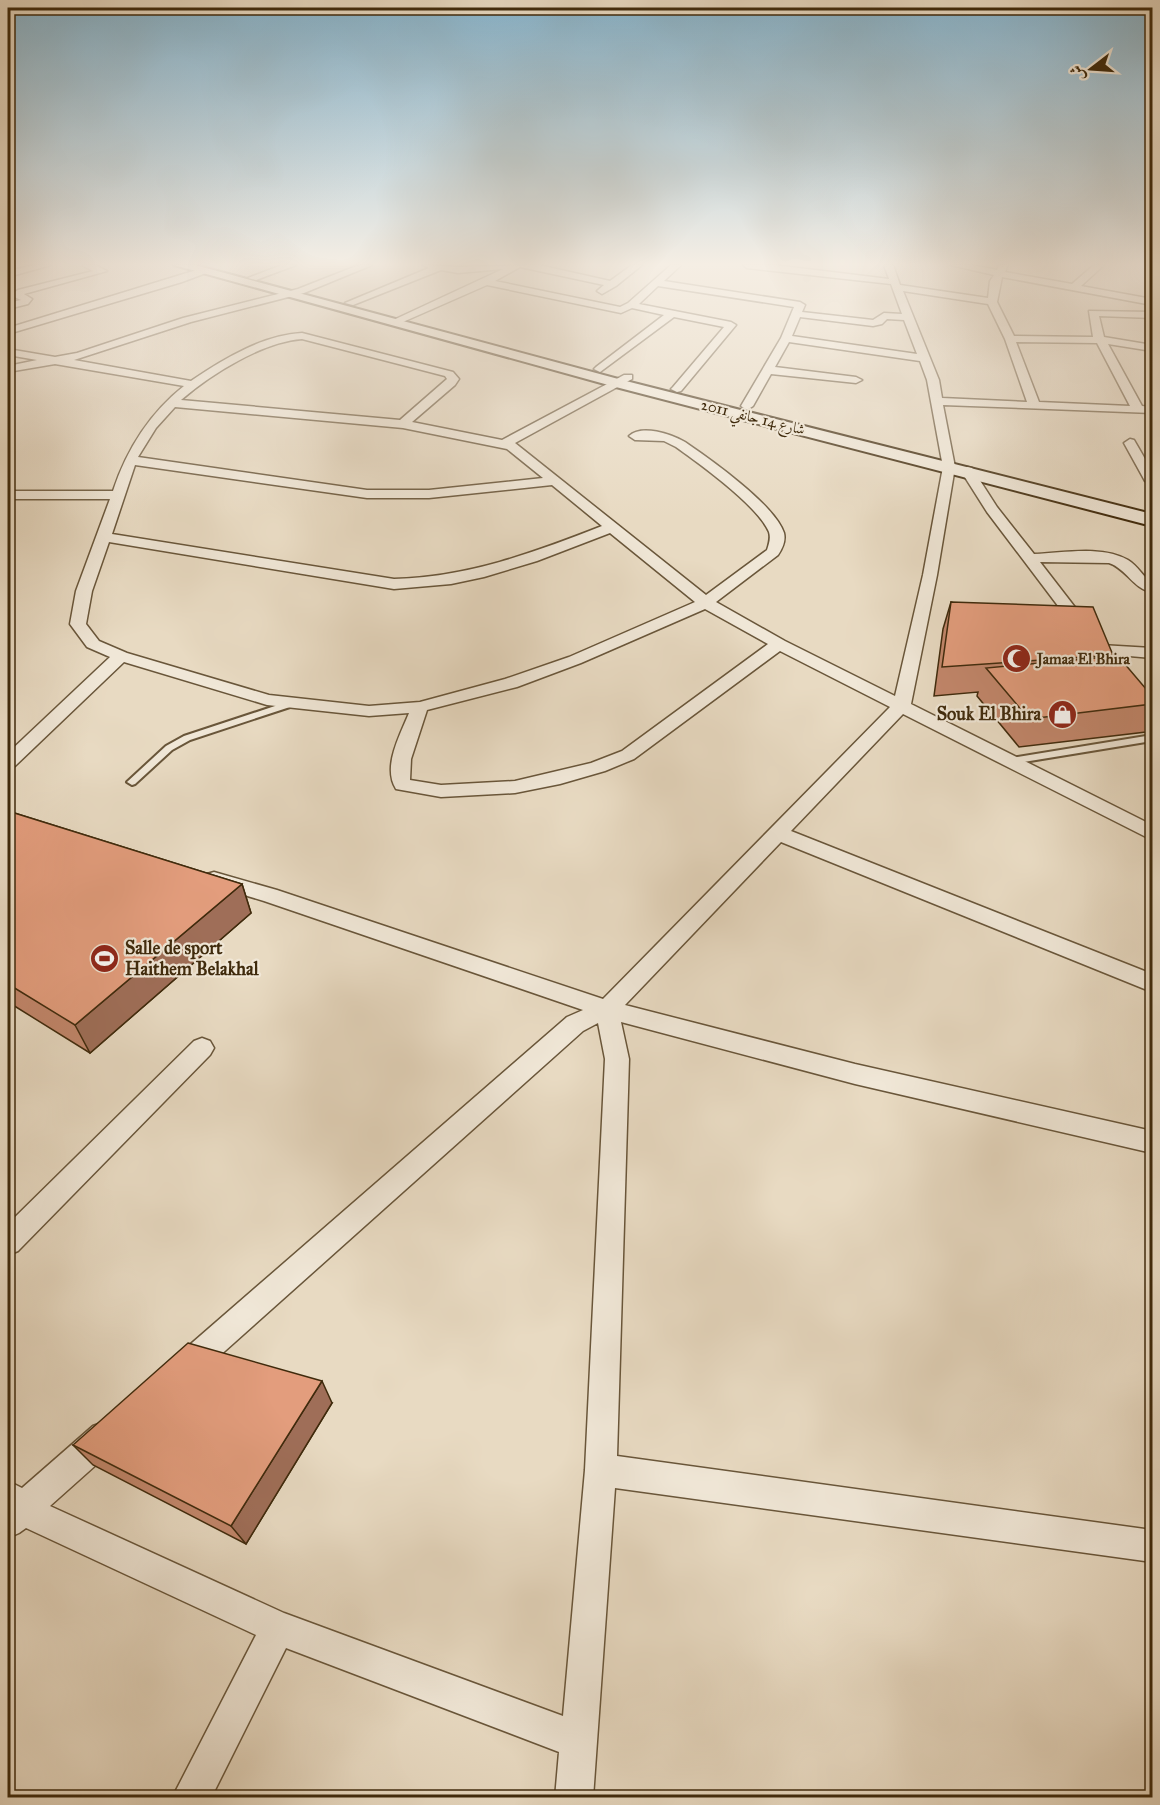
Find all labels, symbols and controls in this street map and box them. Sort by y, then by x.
north arrow [1061,39,1121,99]
text: ش [1066,63,1089,84]
street label: شارع 14 جانفي 2011 [698,395,807,444]
mosque icon: Jamaa El Bhira [1000,643,1032,675]
place label: Jamaa El Bhira [1035,650,1131,669]
shop icon: Souk El Bhira [1046,698,1078,730]
place label: Souk El Bhira [937,703,1041,725]
place label: Salle de sport Haithem Belakhal [125,937,260,980]
sports icon: Salle de sport Haithem Belakhal [88,942,120,974]

